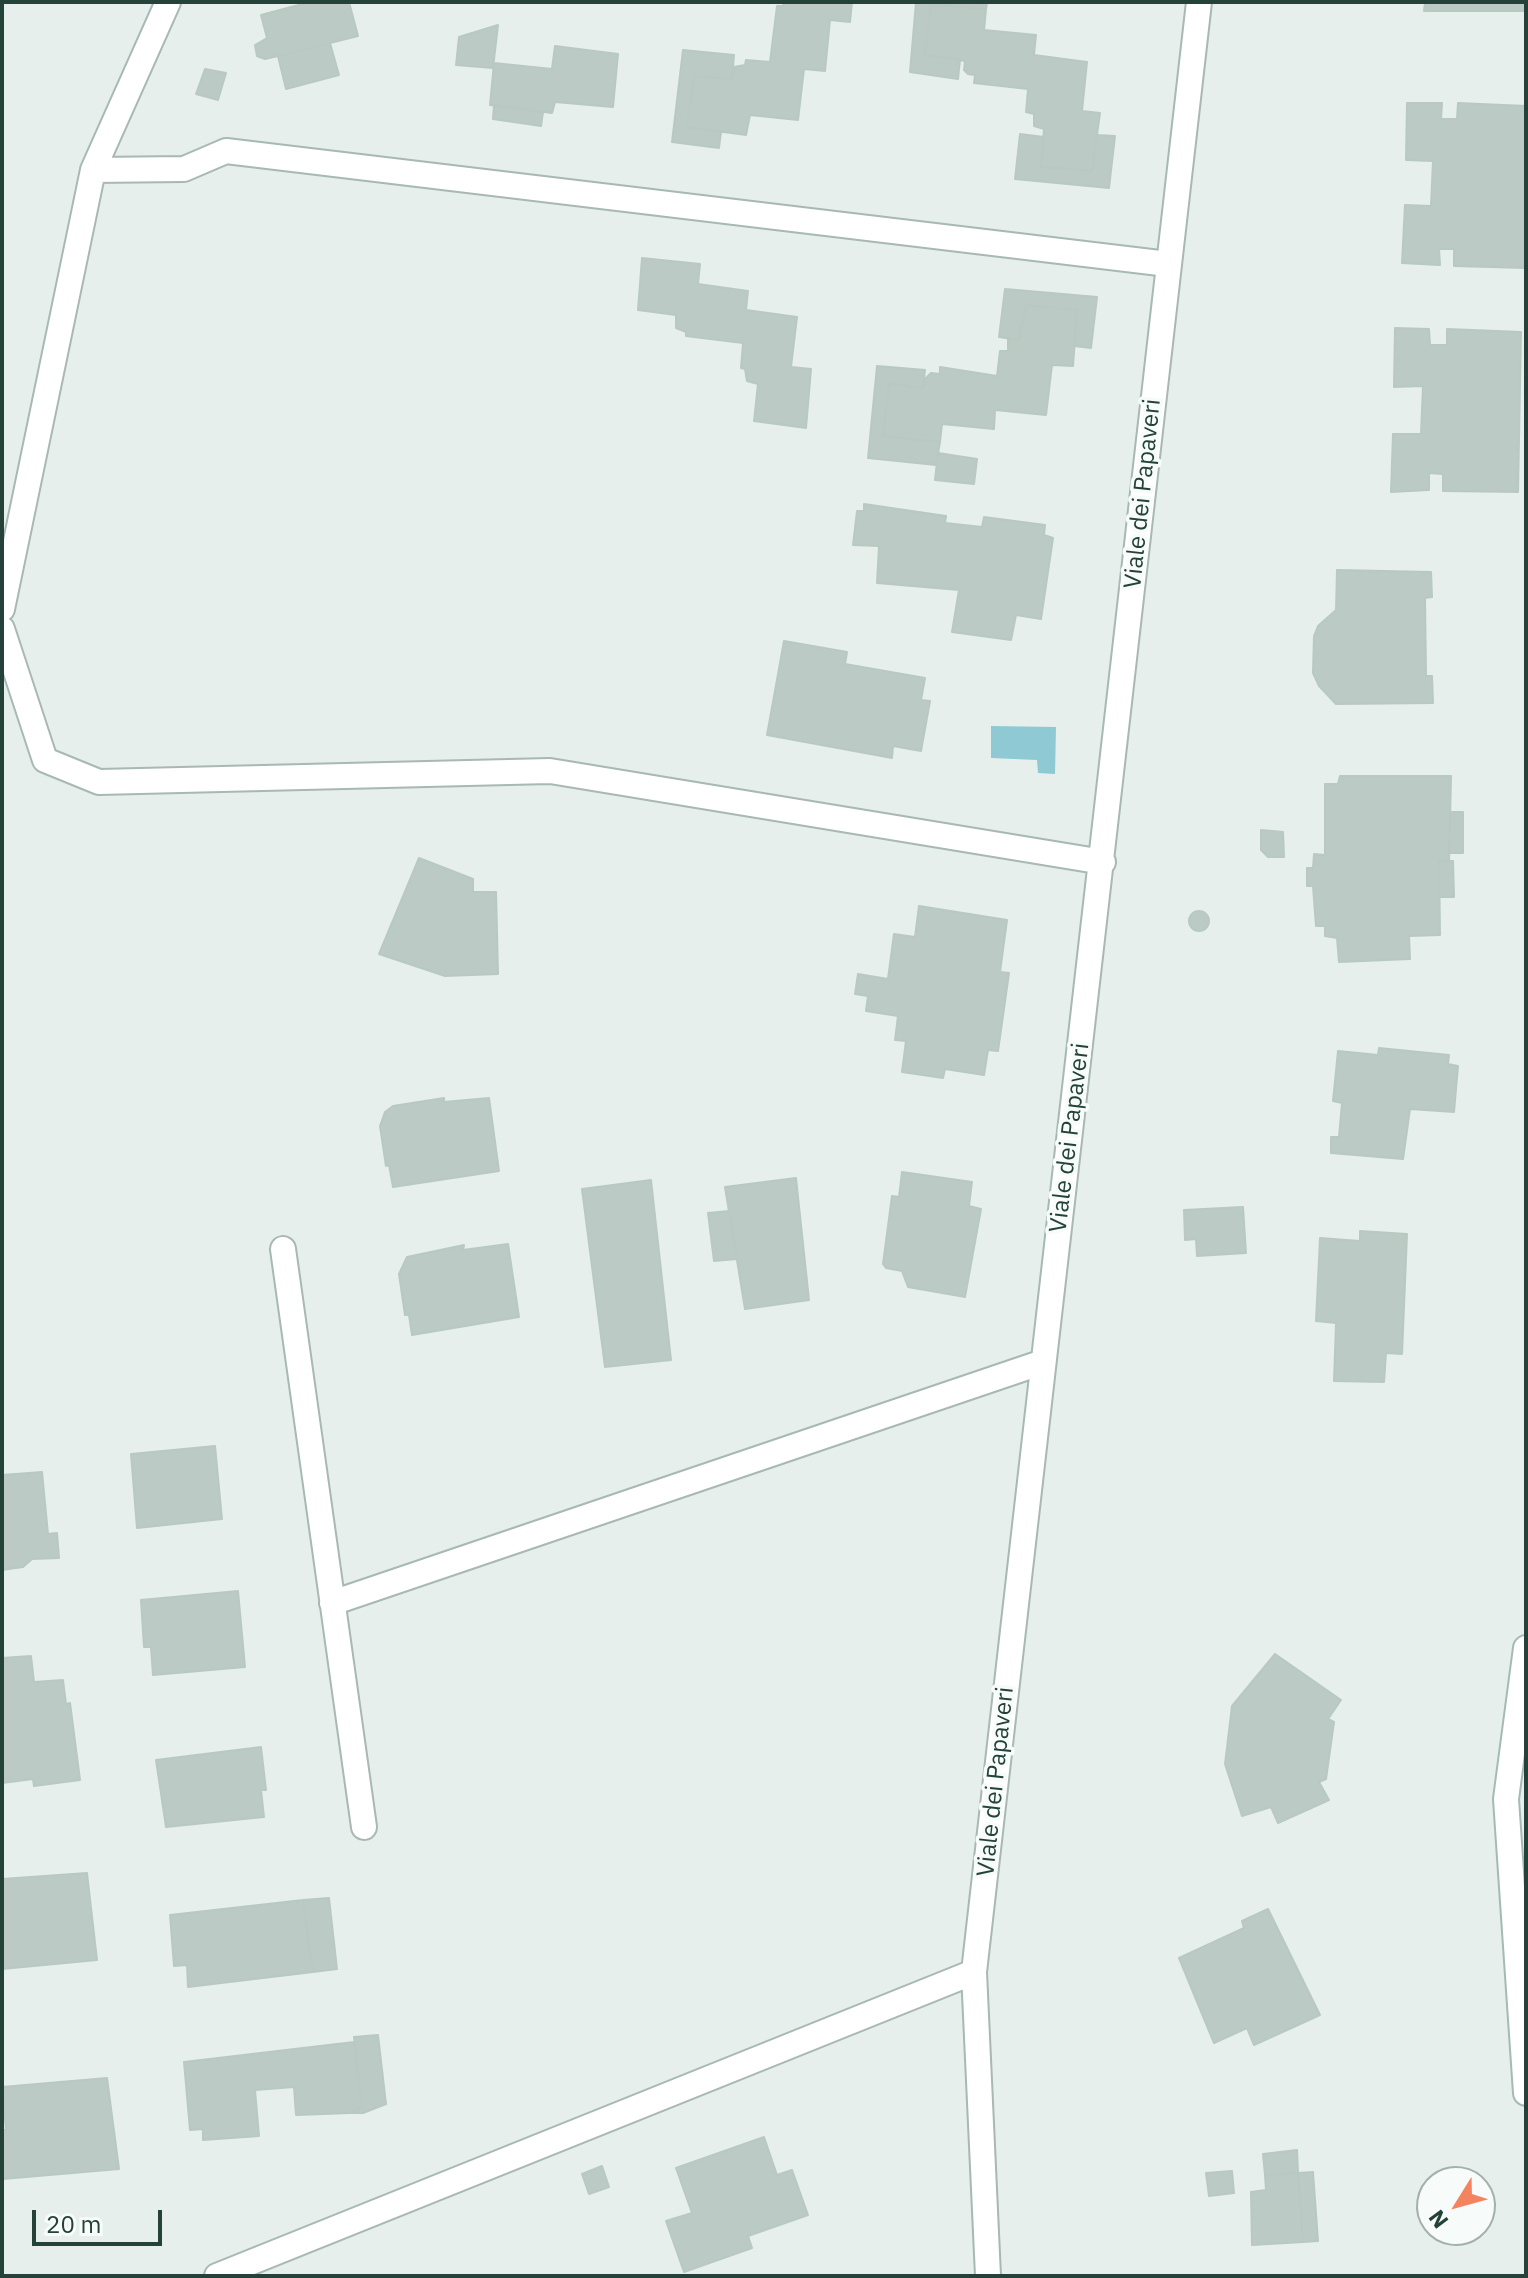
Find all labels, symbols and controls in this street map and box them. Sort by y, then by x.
street label: Viale dei Papaveri [1119,398,1167,590]
street label: Viale dei Papaveri [1044,1042,1096,1234]
street label: Viale dei Papaveri [972,1686,1020,1878]
north arrow [1416,2166,1496,2246]
scale bar [36,2194,166,2244]
text: N [1422,2204,1454,2235]
text: 20 m [46,2208,101,2240]

